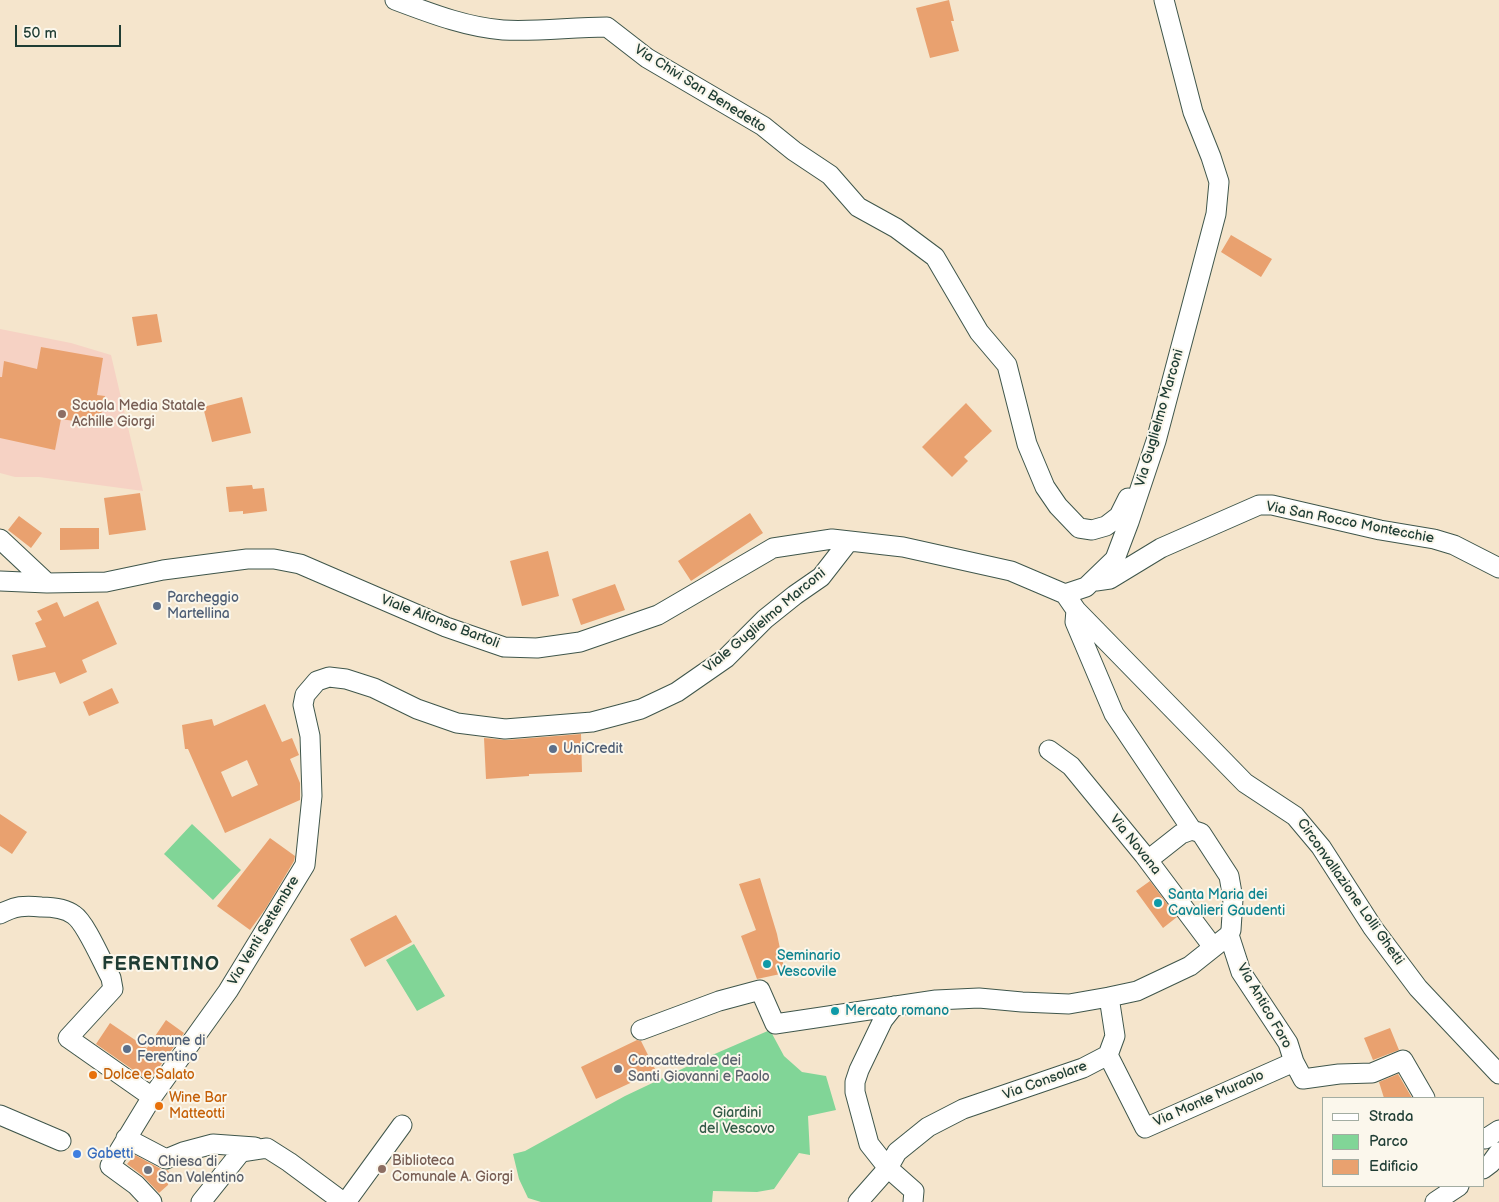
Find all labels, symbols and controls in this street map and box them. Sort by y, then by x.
scale bar [18,15,124,47]
text: 50 m [23,24,57,43]
street label: Via Chivi San Benedetto [631,41,769,137]
street label: Via Guglielmo Marconi [1132,347,1188,489]
place label: Scuola Media Statale Achille Giorgi [72,398,205,431]
marker: Scuola Media Statale Achille Giorgi [56,408,68,420]
street label: Via San Rocco Montecchie [1265,498,1435,548]
street label: Viale Guglielmo Marconi [701,565,829,677]
place label: Parcheggio Martellina [167,590,239,622]
street label: Viale Alfonso Bartoli [378,592,502,652]
marker: Parcheggio Martellina [151,600,163,612]
place label: UniCredit [563,741,623,757]
marker: UniCredit [547,743,559,755]
street label: Via Novana [1106,812,1164,878]
street label: Circonvallazione Lolli Ghetti [1293,815,1407,969]
street label: Via Venti Settembre [225,873,303,989]
place label: Santa Maria dei Cavalieri Gaudenti [1168,887,1285,920]
marker: Santa Maria dei Cavalieri Gaudenti [1152,897,1164,909]
place label: Seminario Vescovile [777,948,841,980]
district label: FERENTINO [101,954,221,976]
marker: Seminario Vescovile [761,958,773,970]
street label: Via Antico Foro [1233,960,1295,1052]
place label: Mercato romano [845,1003,949,1019]
marker: Mercato romano [829,1005,841,1017]
place label: Comune di Ferentino [137,1033,205,1066]
marker: Comune di Ferentino [121,1043,133,1055]
place label: Concattedrale dei Santi Giovanni e Paolo [628,1053,770,1086]
street label: Via Consolare [1001,1058,1089,1104]
marker: Concattedrale dei Santi Giovanni e Paolo [612,1063,624,1075]
place label: Dolce e Salato [103,1067,195,1083]
street label: Via Monte Muraolo [1151,1067,1267,1131]
marker: Dolce e Salato [87,1069,99,1081]
place label: Wine Bar Matteotti [169,1090,227,1122]
legend [1322,1097,1484,1187]
marker: Wine Bar Matteotti [153,1100,165,1112]
park label: Giardini del Vescovo [699,1105,775,1138]
text: Strada [1369,1107,1413,1126]
text: Parco [1369,1132,1408,1151]
place label: Gabetti [87,1146,133,1162]
marker: Gabetti [71,1148,83,1160]
place label: Biblioteca Comunale A. Giorgi [392,1153,513,1186]
place label: Chiesa di San Valentino [158,1154,244,1186]
text: Edificio [1369,1157,1418,1176]
marker: Biblioteca Comunale A. Giorgi [376,1163,388,1175]
marker: Chiesa di San Valentino [142,1164,154,1176]

